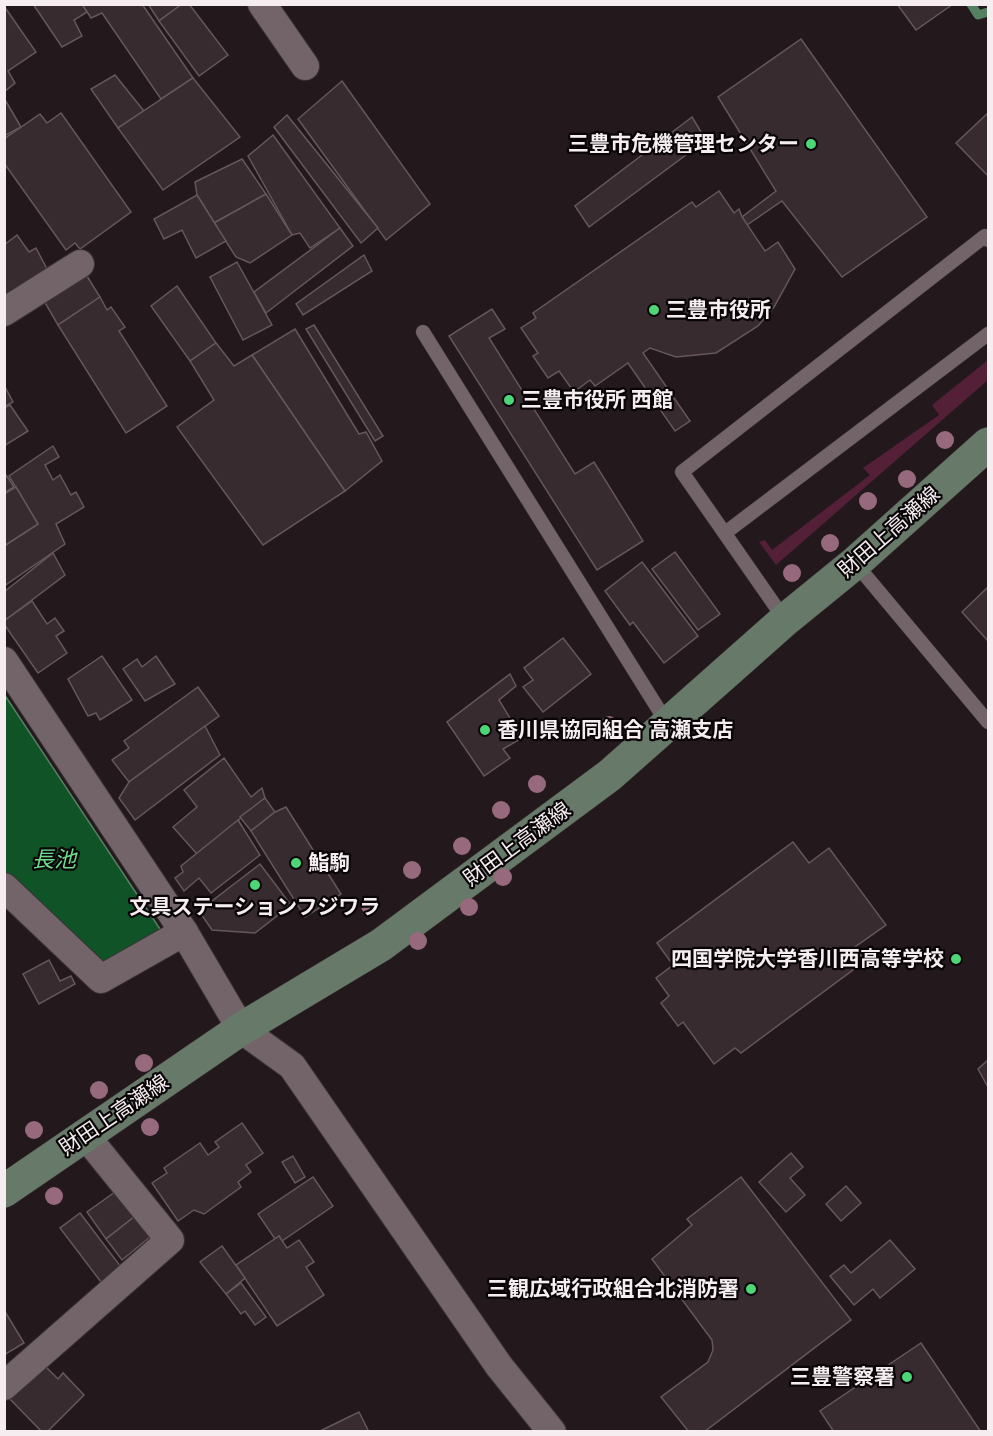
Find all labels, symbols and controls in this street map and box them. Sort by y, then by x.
place label: 三豊市危機管理センター [568,129,799,161]
marker: 三豊市危機管理センター [804,137,818,151]
place label: 三豊市役所 [666,295,771,327]
marker: 三豊市役所 [647,303,661,317]
place label: 三豊市役所 西館 [521,385,673,417]
marker: 三豊市役所 西館 [502,393,516,407]
street label: 財田上高瀬線 [832,479,948,586]
place label: 香川県協同組合 高瀬支店 [497,715,733,747]
marker: 香川県協同組合 高瀬支店 [478,723,492,737]
street label: 財田上高瀬線 [457,795,578,895]
water label: 長池 [32,844,78,877]
place label: 鮨駒 [308,848,350,880]
marker: 鮨駒 [289,856,303,870]
marker: 文具ステーションフジワラ [248,878,262,892]
place label: 文具ステーションフジワラ [130,892,380,924]
place label: 四国学院大学香川西高等学校 [671,944,944,976]
marker: 四国学院大学香川西高等学校 [949,952,963,966]
street label: 財田上高瀬線 [53,1067,176,1164]
place label: 三観広域行政組合北消防署 [487,1274,739,1306]
marker: 三観広域行政組合北消防署 [744,1282,758,1296]
place label: 三豊警察署 [790,1362,895,1394]
marker: 三豊警察署 [900,1370,914,1384]

